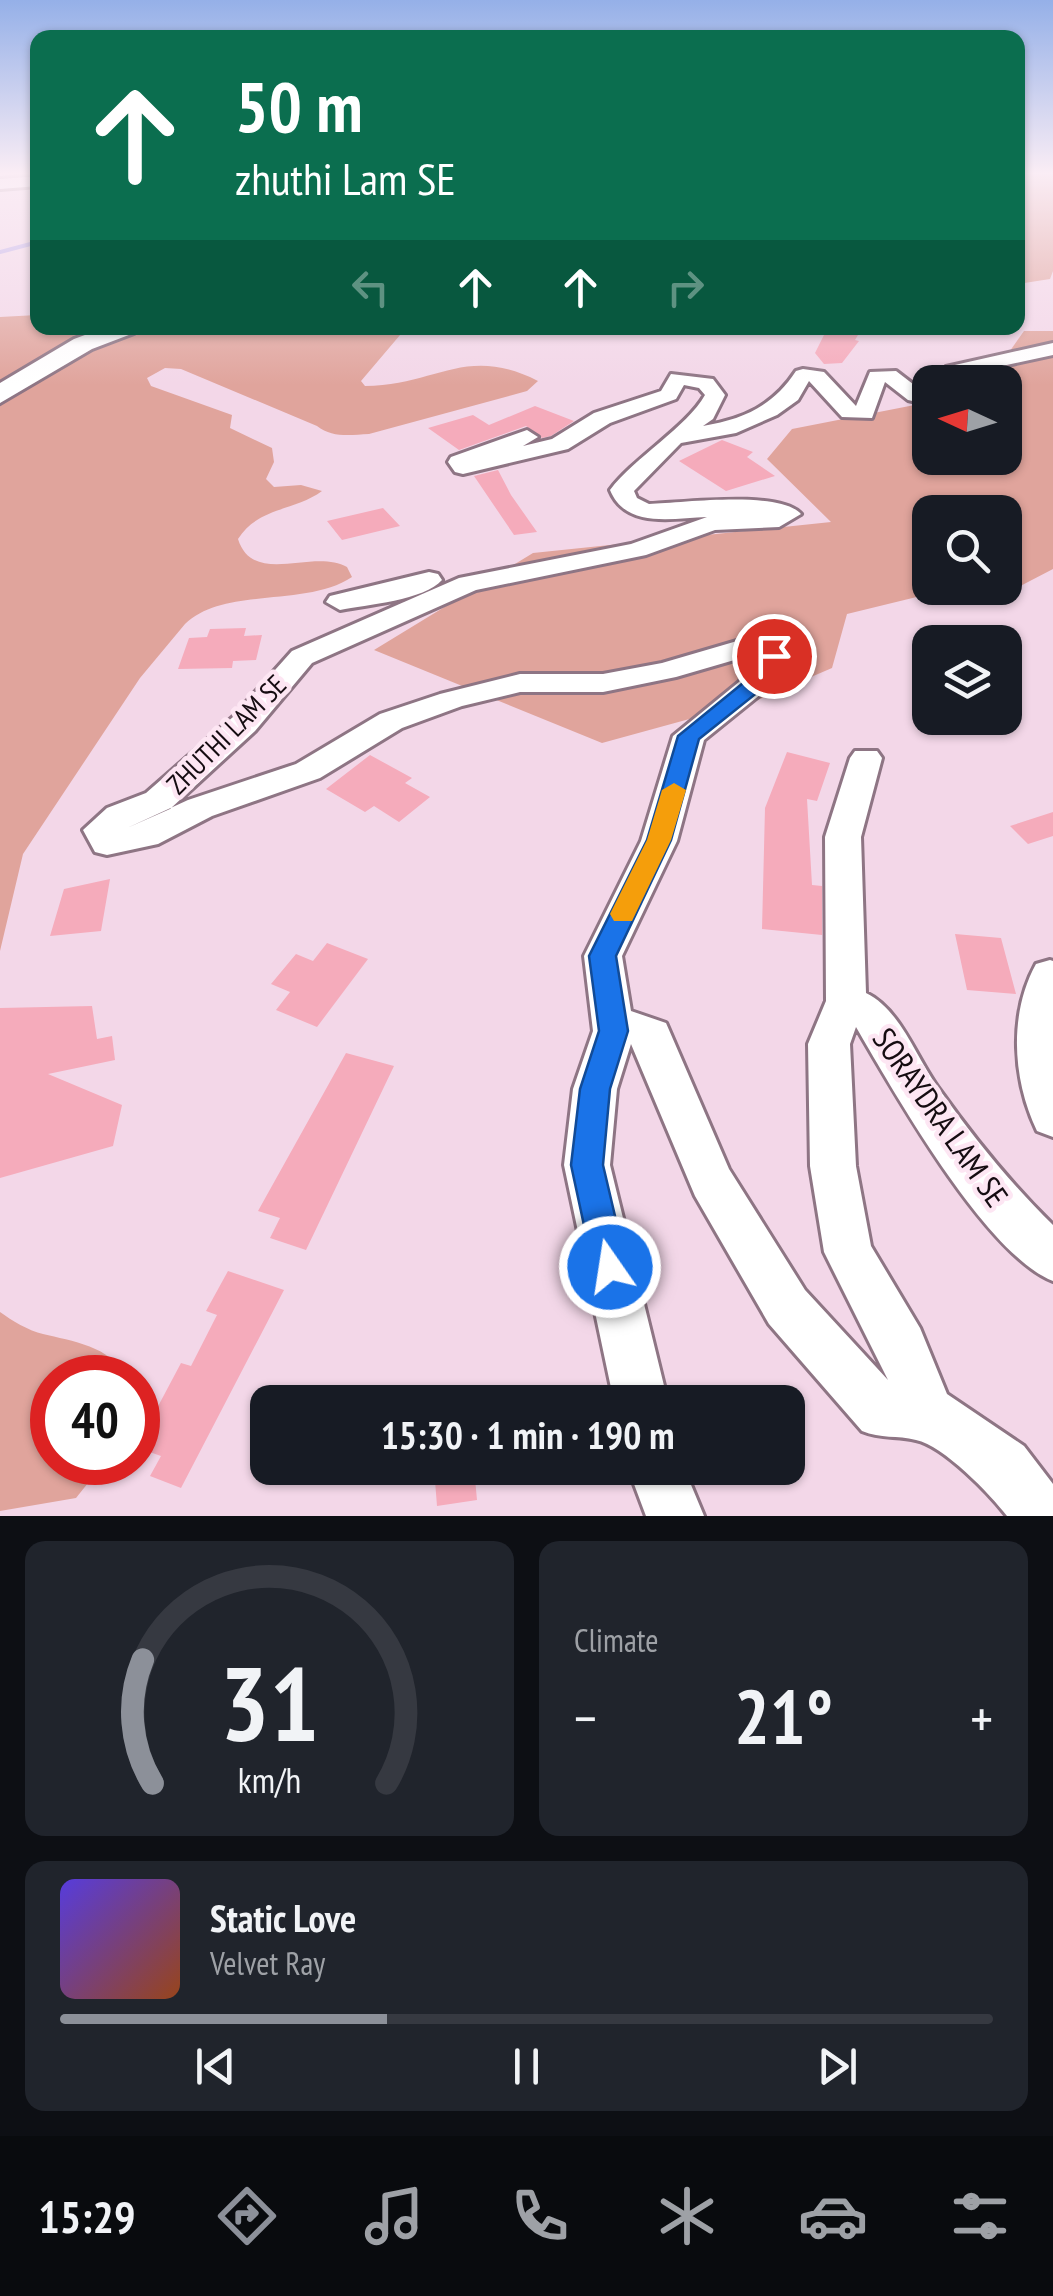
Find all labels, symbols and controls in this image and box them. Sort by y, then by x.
text: 50 m [235,61,363,151]
icon: ahead [70,70,200,200]
text: zhuthi Lam SE [235,149,455,207]
icon: left [343,260,398,315]
icon: ahead [448,260,503,315]
icon: ahead [553,260,608,315]
icon: right [658,260,713,315]
north arrow [912,365,1022,475]
map controls [912,365,1022,735]
button: search [912,495,1022,605]
pin [732,614,817,699]
button: layers [912,625,1022,735]
icon: arrive [747,629,802,684]
street label: ZHUTHI LAM SE [158,666,294,802]
street label: SORAYDRA LAM SE [864,1019,1018,1215]
position arrow [558,1215,662,1319]
speed limit sign: 40 [30,1355,160,1485]
text: 15:30 · 1 min · 190 m [381,1410,674,1459]
text: Climate [574,1619,658,1661]
text: 31 [220,1635,319,1770]
text: 21° [734,1668,833,1765]
text: − [574,1682,597,1753]
text: + [970,1682,993,1753]
text: km/h [238,1757,301,1803]
text: Static Love [210,1893,356,1942]
text: Velvet Ray [210,1942,325,1984]
icon: previous [188,2039,243,2094]
icon: pause [499,2039,554,2094]
icon: next [810,2039,865,2094]
icon: directions [212,2181,282,2251]
icon: music [359,2181,429,2251]
icon: phone [505,2181,575,2251]
icon: climate [652,2181,722,2251]
icon: car [798,2181,868,2251]
icon: filters [945,2181,1015,2251]
text: 15:29 [38,2187,136,2245]

